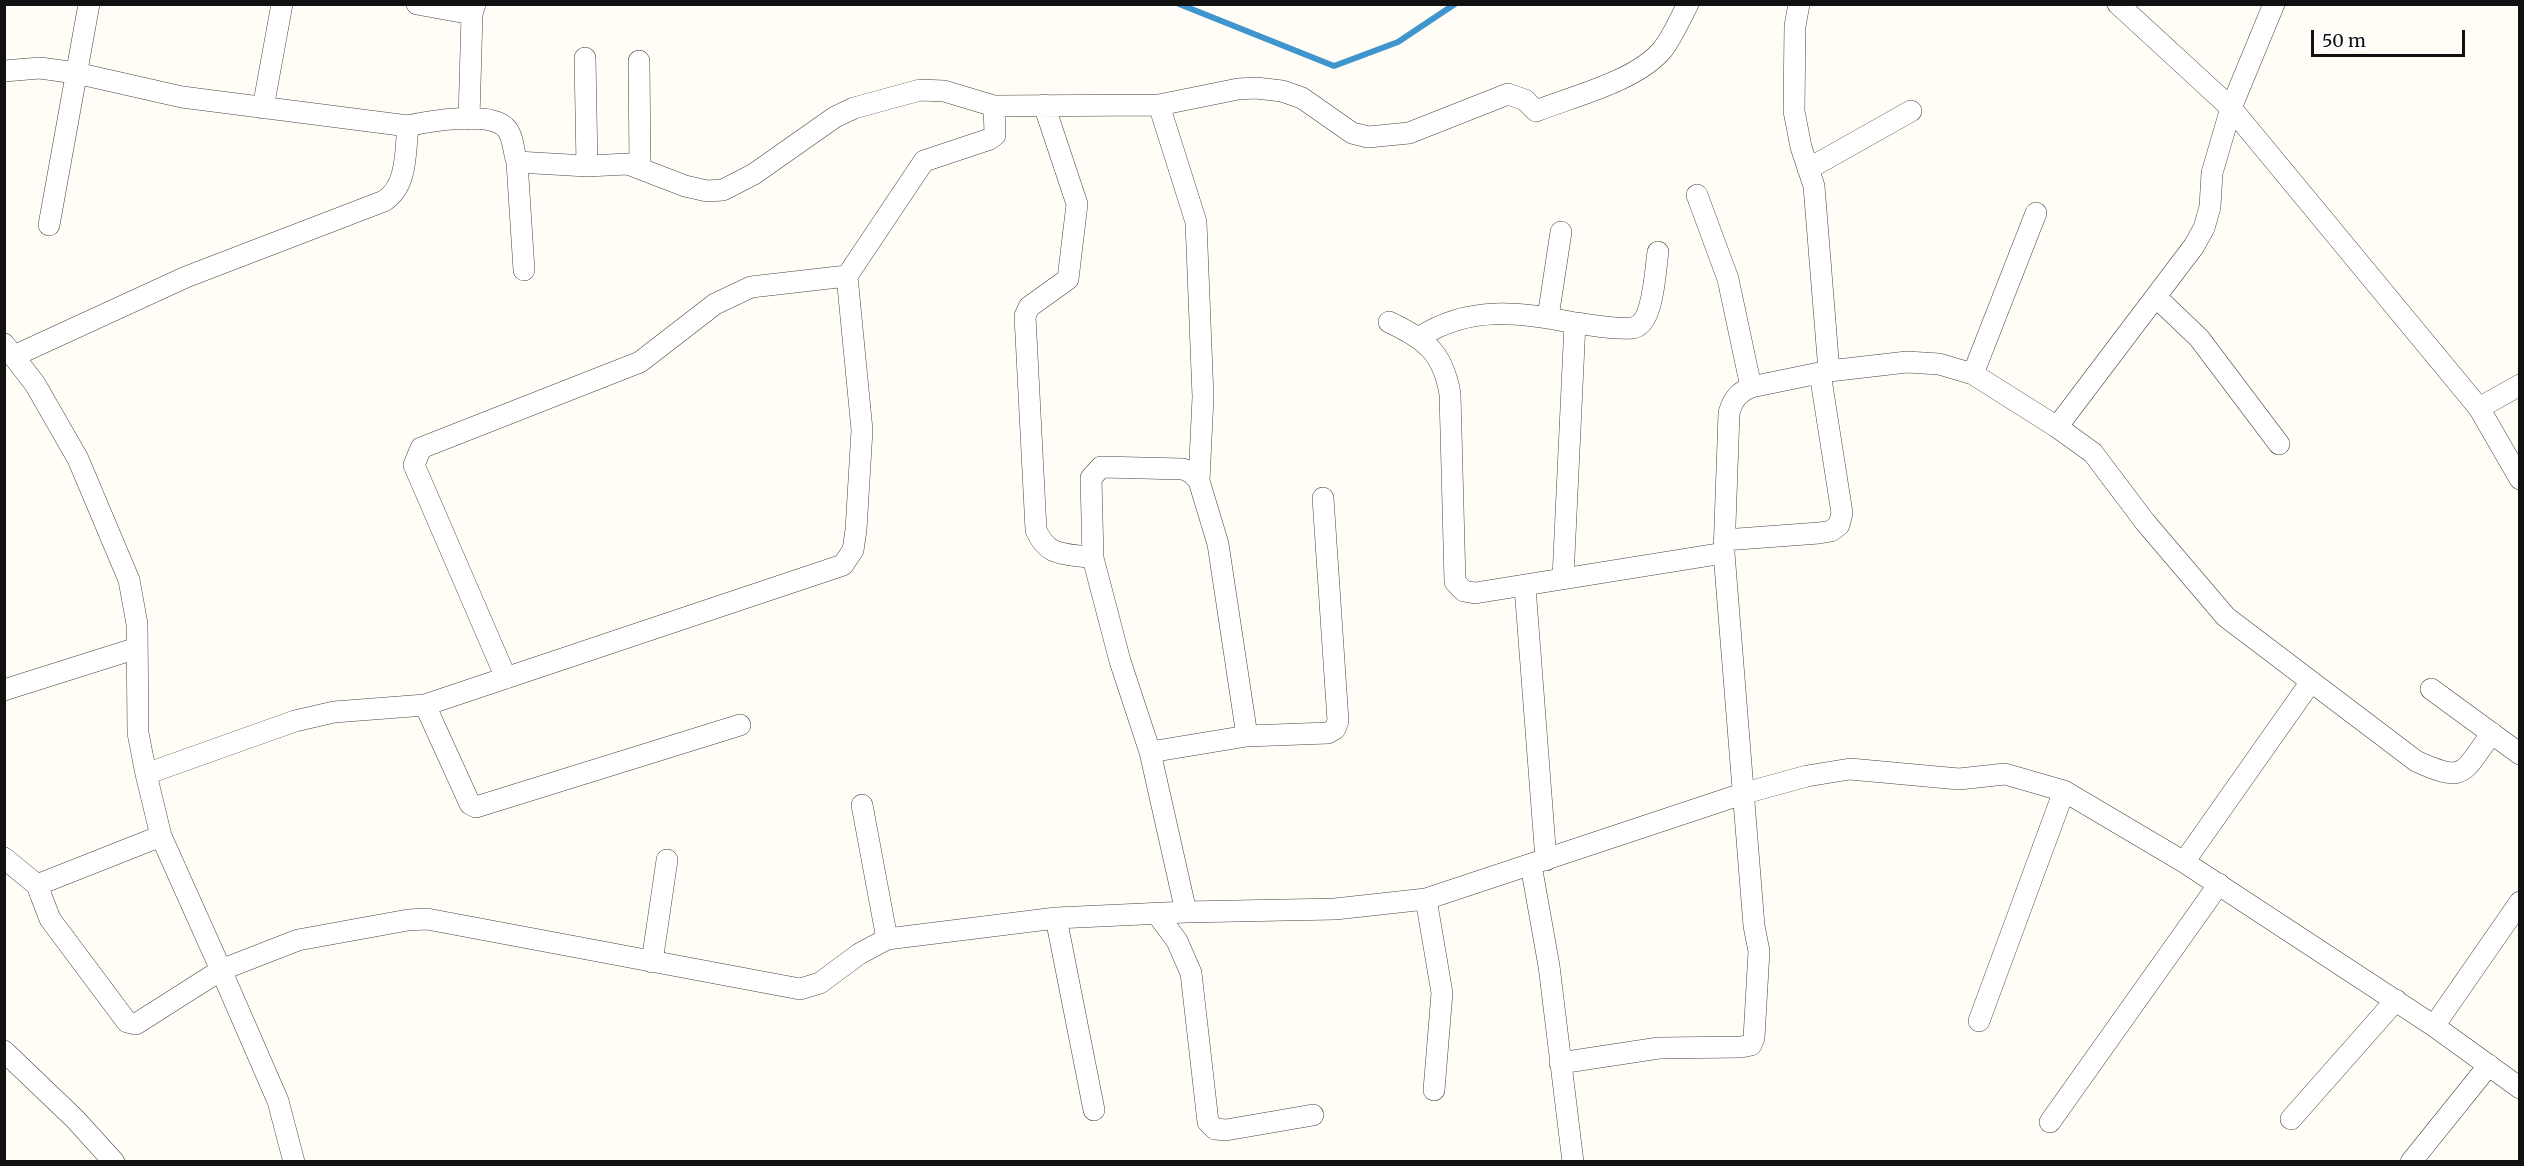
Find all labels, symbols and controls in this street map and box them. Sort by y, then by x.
scale bar [2314,18,2468,56]
text: 50 m [2322,29,2366,52]

